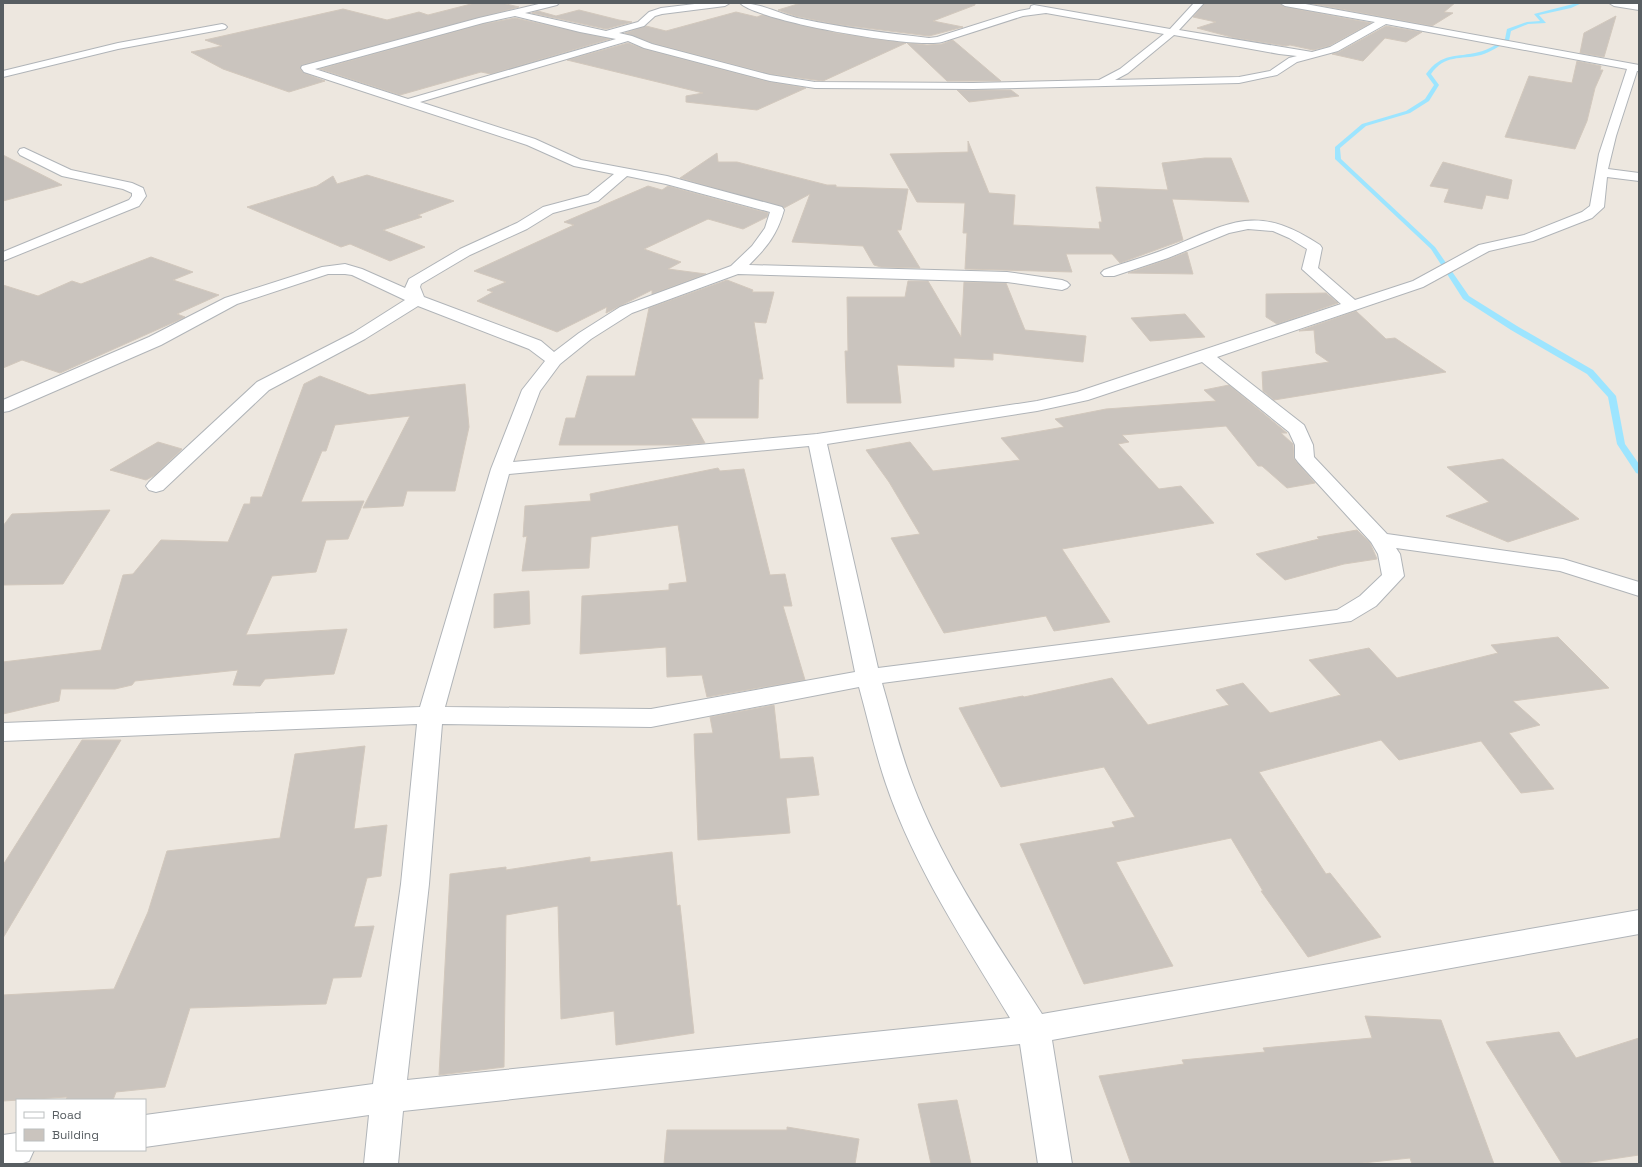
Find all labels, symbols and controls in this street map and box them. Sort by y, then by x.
legend [16,1099,146,1151]
text: Road [52,1107,81,1123]
text: Building [52,1127,99,1143]

